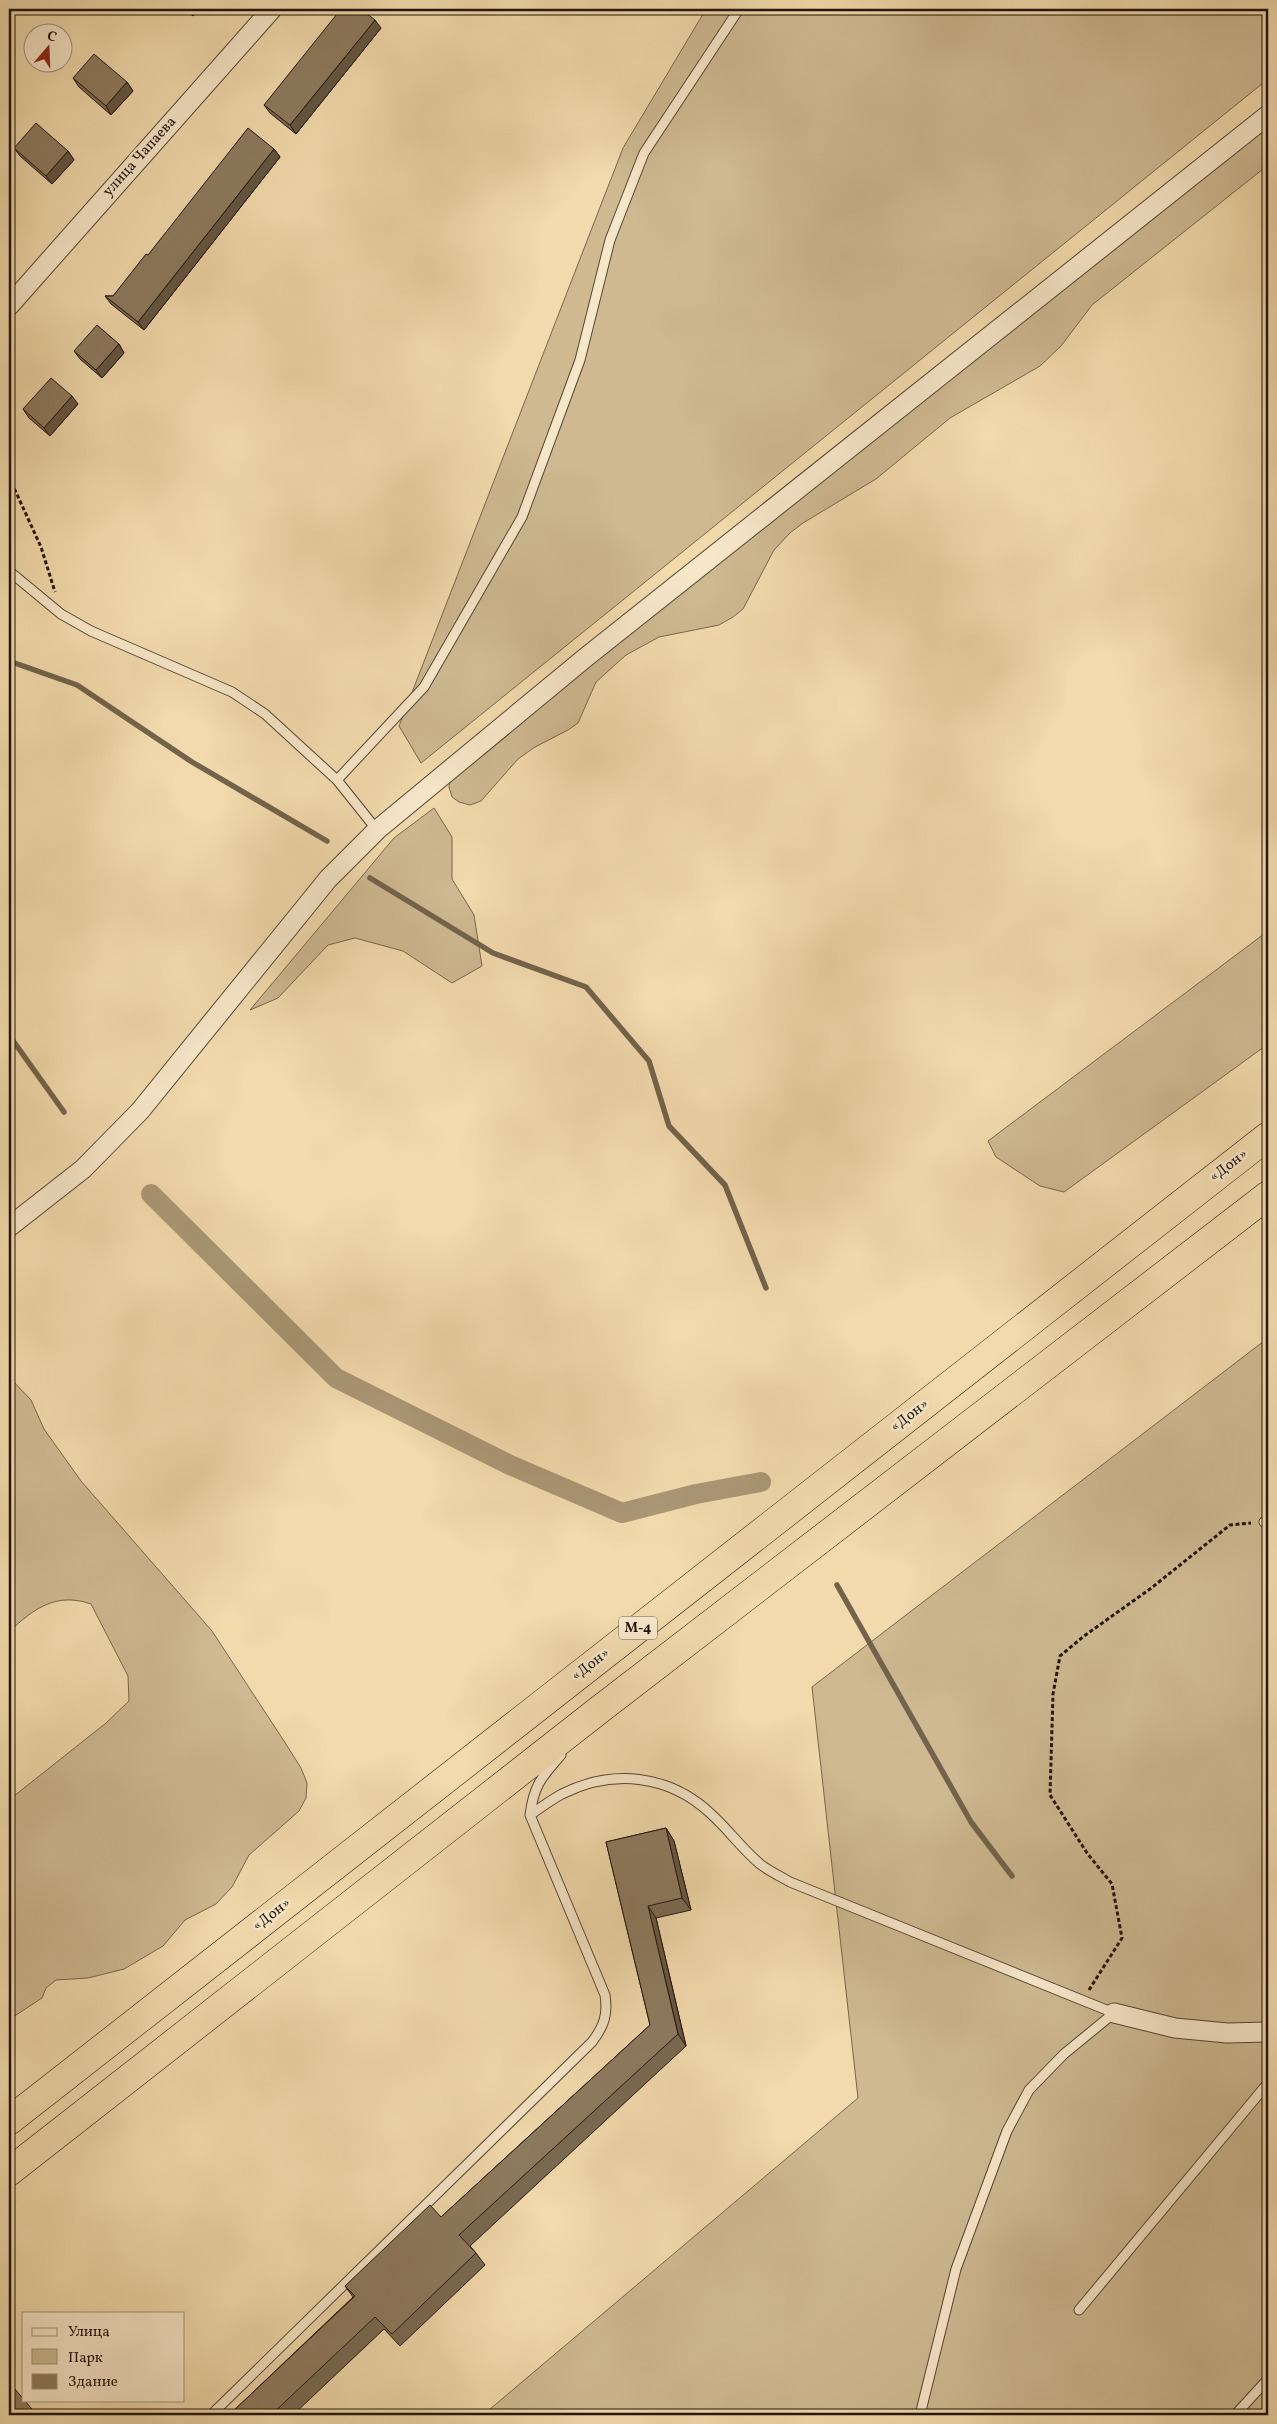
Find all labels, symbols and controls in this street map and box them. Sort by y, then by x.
north arrow [22,22,72,72]
text: С [44,27,59,48]
street label: улица Чапаева [98,112,182,202]
street label: «Дон» [1205,1144,1253,1188]
street label: «Дон» [886,1394,934,1438]
road number: М-4 [619,1616,657,1640]
street label: «Дон» [567,1643,615,1687]
street label: «Дон» [248,1893,296,1937]
legend [22,2312,185,2402]
text: Улица [68,2322,110,2343]
text: Парк [68,2348,103,2369]
text: Здание [68,2372,118,2393]

